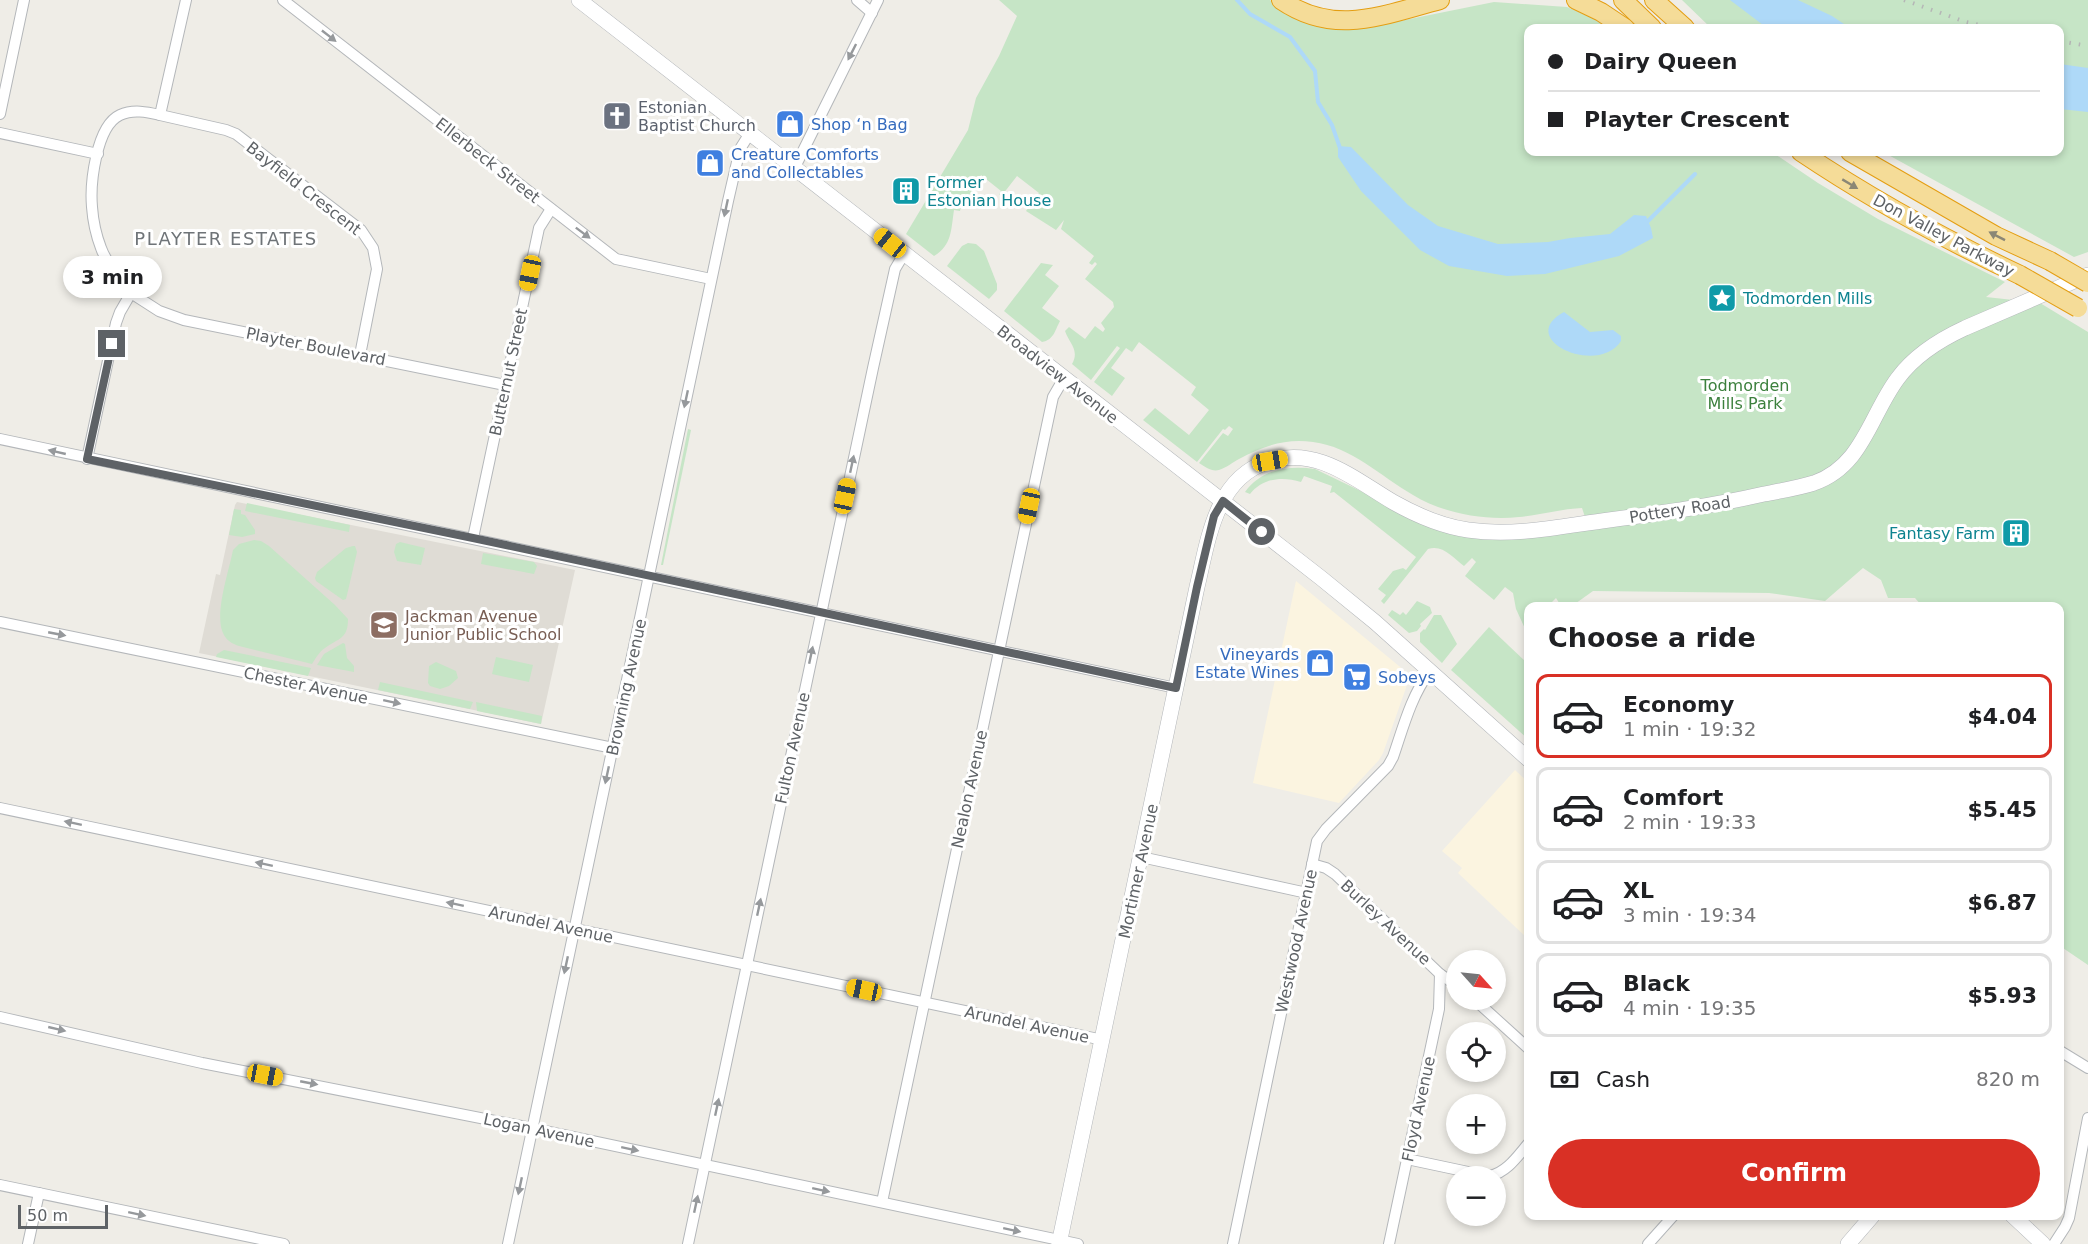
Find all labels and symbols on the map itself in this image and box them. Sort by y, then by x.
one-way arrow [321,29,337,42]
one-way arrow [847,44,857,61]
place label: Estonian Baptist Church [638,98,756,135]
church icon: Estonian Baptist Church [601,100,633,132]
shop icon: Shop ‘n Bag [774,108,806,140]
street label: Ellerbeck Street [432,114,544,207]
place label: Shop ‘n Bag [811,115,908,134]
street label: Bayfield Crescent [242,138,365,239]
place label: Creature Comforts and Collectables [731,145,879,182]
shop icon: Creature Comforts and Collectables [694,147,726,179]
place label: Former Estonian House [927,173,1051,210]
building icon: Former Estonian House [890,175,922,207]
one-way arrow [1842,178,1858,189]
street label: Don Valley Parkway [1870,190,2018,281]
one-way arrow [721,199,731,217]
car [870,225,910,261]
one-way arrow [575,226,590,238]
district label: PLAYTER ESTATES [134,228,318,249]
one-way arrow [1989,231,2006,241]
car [517,254,543,292]
callout: 3 min [63,257,162,299]
place icon: Todmorden Mills [1706,282,1738,314]
place label: Todmorden Mills [1742,289,1872,308]
street label: Butternut Street [486,307,531,438]
street label: Broadview Avenue [993,321,1122,428]
street label: Playter Boulevard [244,324,387,369]
route end [98,330,125,357]
park label: Todmorden Mills Park [1700,376,1789,413]
one-way arrow [681,390,691,408]
one-way arrow [48,447,67,457]
car [1251,449,1289,473]
one-way arrow [848,454,857,473]
car [832,477,858,515]
car [1016,487,1042,525]
street label: Pottery Road [1628,492,1732,527]
building icon: Fantasy Farm [2000,517,2032,549]
route start [1248,518,1275,545]
place label: Fantasy Farm [1889,524,1995,543]
place label: Jackman Avenue Junior Public School [404,607,561,644]
school or university icon: Jackman Avenue Junior Public School [368,609,400,641]
street label: Browning Avenue [603,617,650,757]
one-way arrow [48,630,67,639]
one-way arrow [807,645,816,664]
place label: Vineyards Estate Wines [1195,645,1299,682]
shop icon: Vineyards Estate Wines [1304,647,1336,679]
supermarket icon: Sobeys [1341,661,1373,693]
street label: Chester Avenue [242,663,370,708]
place label: Sobeys [1378,668,1436,687]
street label: Fulton Avenue [771,691,814,806]
one-way arrow [383,698,402,708]
street label: Nealon Avenue [948,728,991,850]
one-way arrow [602,765,611,784]
street label: Mortimer Avenue [1115,802,1162,940]
one-way arrow [64,818,83,828]
one-way arrow [255,859,274,868]
street label: Westwood Avenue [1272,867,1321,1015]
street label: Burley Avenue [1337,876,1435,969]
one-way arrow [754,898,764,917]
one-way arrow [445,899,464,908]
street label: Arundel Avenue [487,902,615,947]
north arrow [1446,950,1506,1010]
one-way arrow [561,956,570,975]
car [845,977,883,1003]
street label: Arundel Avenue [963,1002,1091,1047]
one-way arrow [48,1025,66,1035]
street label: Floyd Avenue [1398,1055,1439,1164]
car [246,1063,284,1087]
one-way arrow [300,1079,319,1088]
one-way arrow [713,1098,722,1117]
street label: Logan Avenue [482,1109,596,1152]
one-way arrow [621,1145,640,1154]
one-way arrow [515,1177,524,1196]
one-way arrow [812,1186,830,1196]
one-way arrow [692,1195,702,1214]
scale bar [18,1202,108,1230]
one-way arrow [128,1210,147,1219]
one-way arrow [1003,1225,1021,1235]

